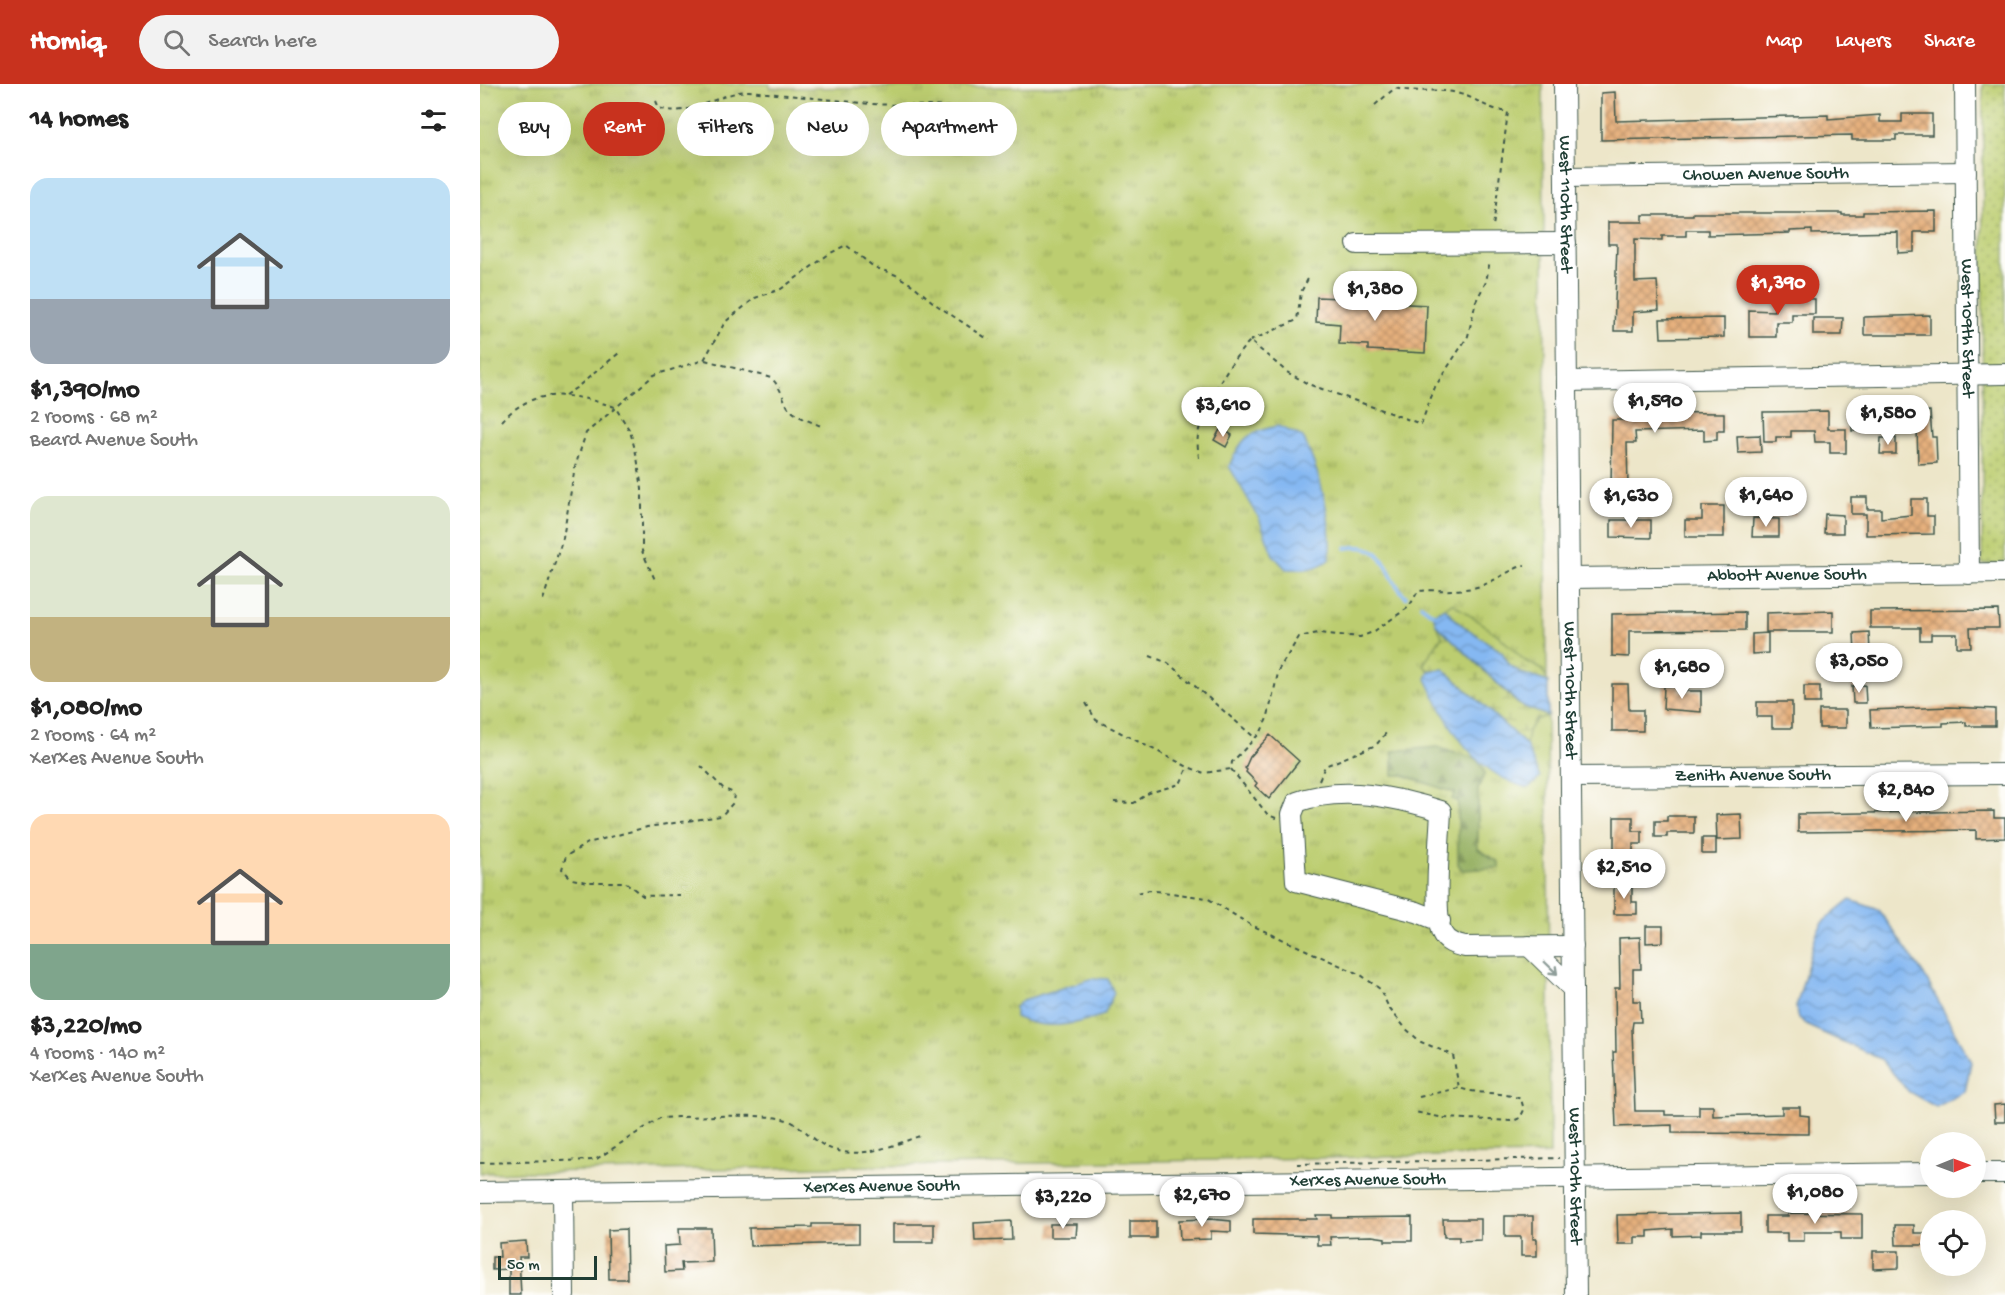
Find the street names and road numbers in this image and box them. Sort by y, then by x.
street label: West 110th Street [1554,135,1576,274]
street label: Chowen Avenue South [1683,163,1850,186]
street label: West 109th Street [1956,259,1978,399]
street label: Abbott Avenue South [1707,564,1867,587]
street label: West 110th Street [1559,621,1581,760]
street label: Zenith Avenue South [1675,765,1832,787]
street label: West 110th Street [1564,1107,1586,1246]
street label: Xerxes Avenue South [1289,1169,1447,1192]
street label: Xerxes Avenue South [803,1175,961,1198]

